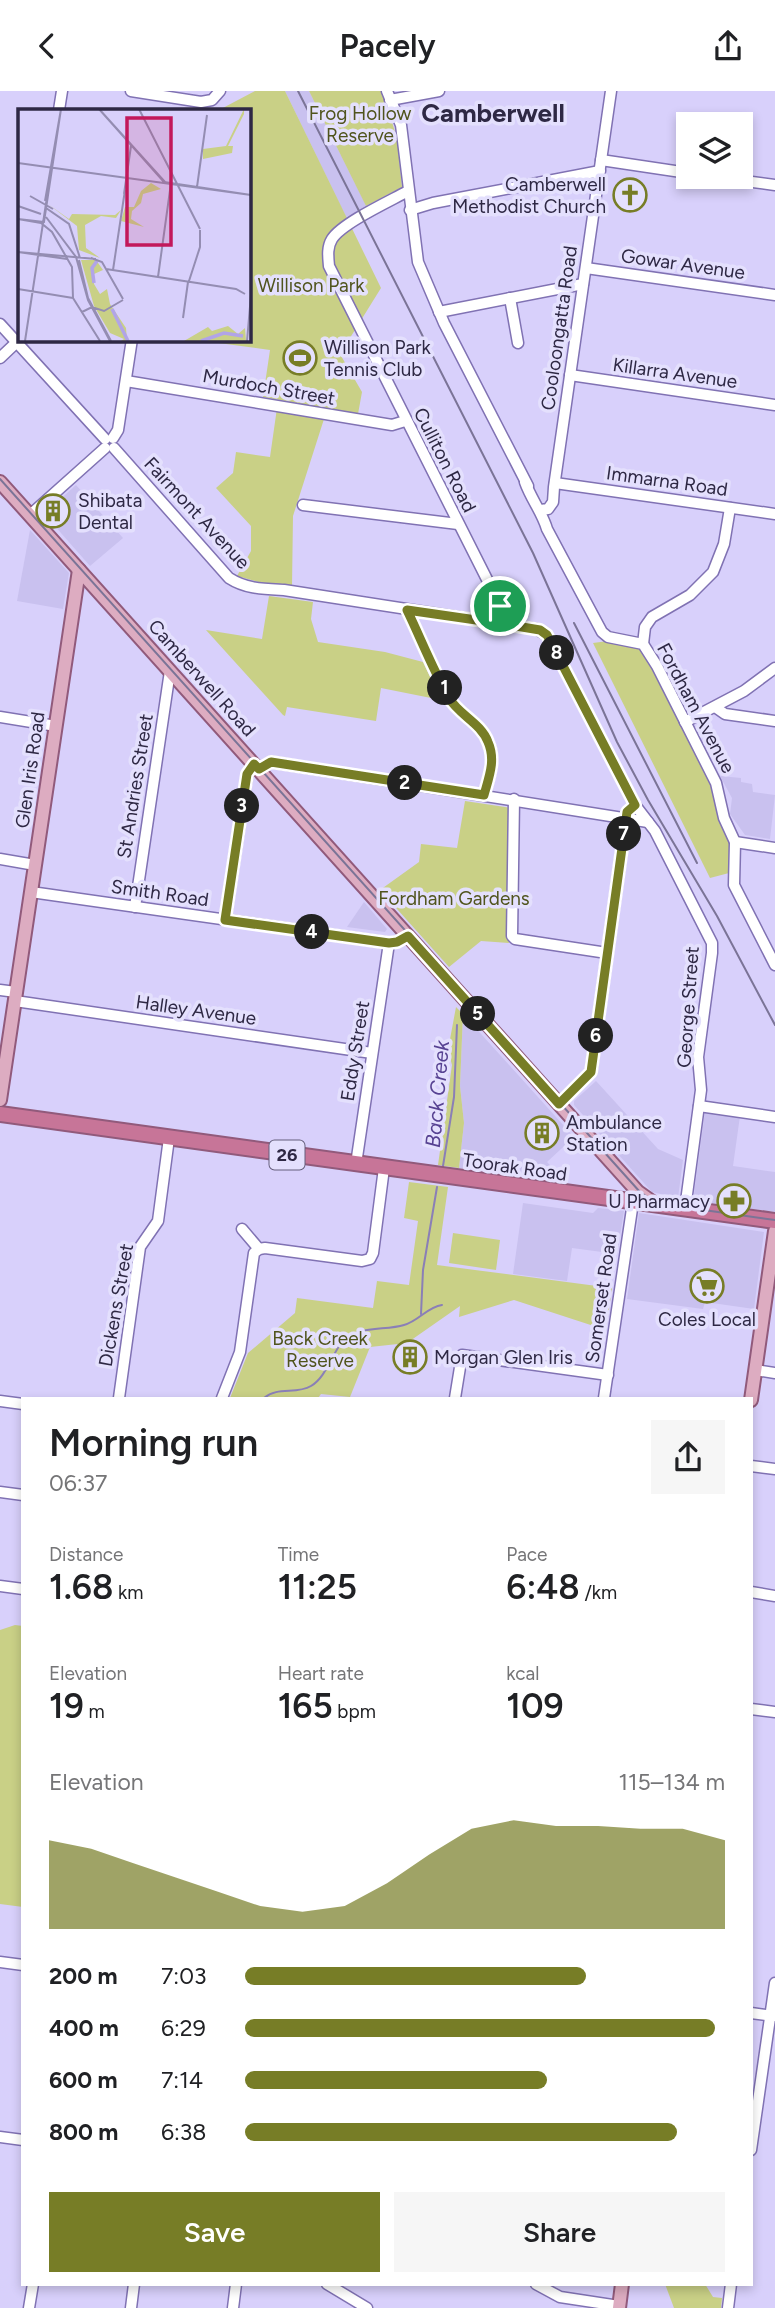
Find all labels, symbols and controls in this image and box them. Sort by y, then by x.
icon: back [28,27,66,65]
text: Pacely [340,27,435,65]
icon: share [709,27,747,65]
district label: Camberwell [421,97,565,129]
park label: Frog Hollow Reserve [309,102,411,147]
inset map [18,109,250,341]
map controls [676,112,753,189]
button: layers [676,112,753,189]
place label: Camberwell Methodist Church [452,173,606,218]
church icon: Camberwell Methodist Church [611,176,649,214]
street label: Cooloongatta Road [536,244,582,412]
street label: Gowar Avenue [620,244,746,284]
park label: Willison Park [258,274,365,297]
place label: Willison Park Tennis Club [324,336,432,381]
sports icon: Willison Park Tennis Club [281,339,319,377]
street label: Killarra Avenue [611,353,739,393]
street label: Murdoch Street [201,364,337,410]
street label: Culliton Road [409,404,481,516]
street label: Fairmont Avenue [139,452,255,574]
street label: Immarna Road [605,461,729,501]
place label: Shibata Dental [78,489,142,534]
building icon: Shibata Dental [34,492,72,530]
pin [470,576,530,636]
icon: arrive [481,587,519,625]
street label: Camberwell Road [143,615,261,741]
pin: 8 [540,635,574,671]
street label: Fordham Avenue [652,639,740,777]
text: 8 [551,641,562,664]
pin: 1 [428,671,462,705]
text: 1 [440,676,449,699]
street label: Glen Iris Road [10,710,50,830]
street label: St Andries Street [112,712,158,860]
pin: 2 [388,765,422,801]
text: 2 [399,771,410,794]
pin: 3 [224,789,260,823]
text: 3 [236,794,247,817]
pin: 7 [606,817,642,851]
text: 7 [618,822,629,845]
street label: Smith Road [110,875,210,911]
park label: Fordham Gardens [378,887,530,910]
pin: 4 [294,915,330,949]
text: 4 [305,920,318,943]
street label: George Street [672,946,704,1068]
street label: Halley Avenue [134,990,258,1030]
pin: 5 [461,997,496,1031]
street label: Eddy Street [336,999,374,1103]
text: 5 [472,1002,483,1025]
pin: 6 [578,1019,614,1053]
text: 6 [590,1024,601,1047]
water label: Back Creek [420,1039,454,1149]
place label: Ambulance Station [566,1111,662,1156]
building icon: Ambulance Station [523,1114,561,1152]
road number: 26 [270,1141,304,1169]
street label: Toorak Road [461,1148,569,1186]
pharmacy icon: U Pharmacy [715,1182,753,1220]
place label: U Pharmacy [608,1190,710,1213]
street label: Somerset Road [581,1232,621,1364]
street label: Dickens Street [94,1242,138,1368]
supermarket icon: Coles Local [688,1267,726,1305]
place label: Coles Local [658,1308,756,1331]
park label: Back Creek Reserve [272,1327,369,1372]
building icon: Morgan Glen Iris [391,1338,429,1376]
place label: Morgan Glen Iris [434,1346,573,1369]
text: Morning run [49,1420,258,1466]
button: share [651,1420,725,1494]
text: 06:37 [49,1469,107,1497]
text: Distance [49,1543,123,1566]
text: Time [278,1543,319,1566]
text: Pace [506,1543,547,1566]
text: 1.68 [49,1566,113,1608]
text: 11:25 [278,1566,357,1608]
text: 6:48 [506,1566,580,1608]
text: km [113,1581,143,1604]
text: /km [580,1581,617,1604]
text: Elevation [49,1662,127,1685]
text: Heart rate [278,1662,364,1685]
text: kcal [506,1662,540,1685]
text: 19 [49,1685,84,1727]
text: 165 [278,1685,333,1727]
text: 109 [506,1685,564,1727]
text: m [84,1700,105,1723]
text: bpm [333,1700,376,1723]
text: Elevation [49,1768,144,1796]
text: 115–134 m [619,1768,725,1796]
text: 200 m [49,1962,118,1990]
text: 7:03 [161,1962,206,1990]
text: 400 m [49,2014,119,2042]
text: 6:29 [161,2014,206,2042]
text: 600 m [49,2066,118,2094]
text: 7:14 [161,2066,203,2094]
text: 800 m [49,2118,118,2146]
text: 6:38 [161,2118,206,2146]
button: Save [49,2192,380,2272]
button: Share [394,2192,725,2272]

